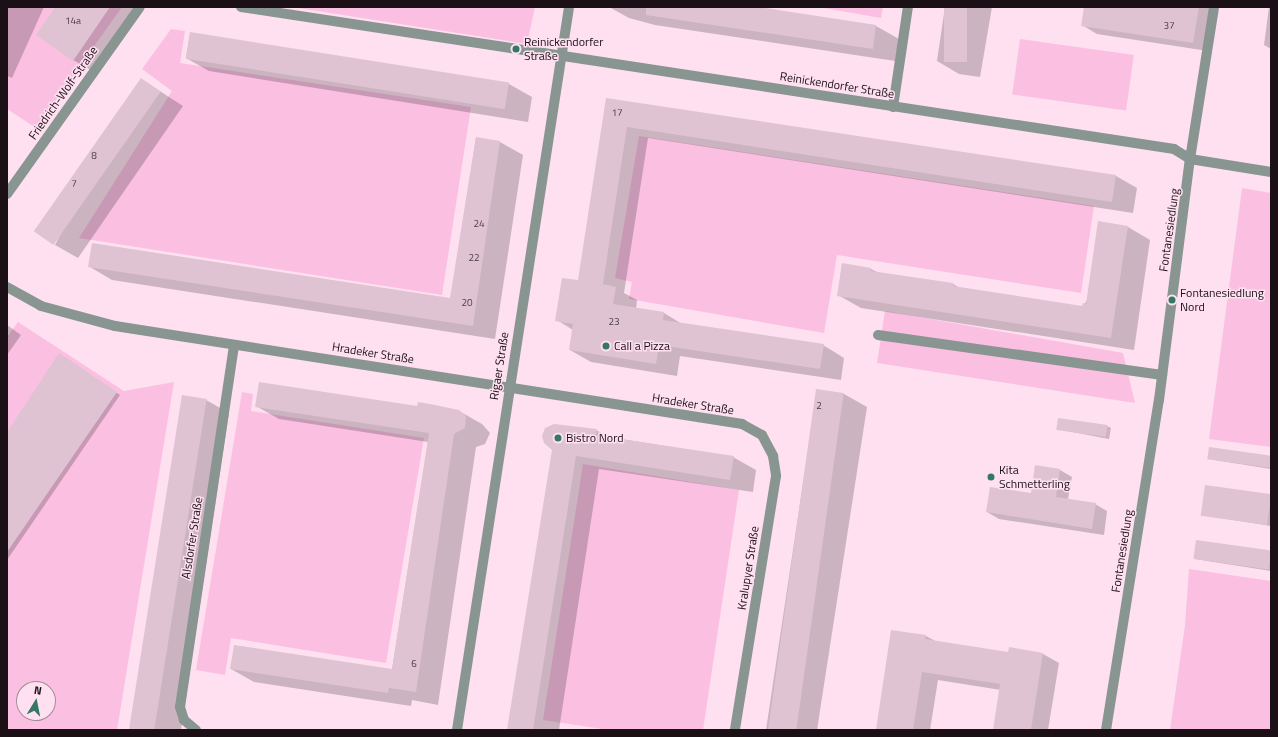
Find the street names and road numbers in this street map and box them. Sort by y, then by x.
street label: Friedrich-Wolf-Straße [25,44,101,142]
street label: Reinickendorfer Straße [779,69,895,101]
street label: Fontanesiedlung [1156,187,1182,273]
street label: Rigaer Straße [487,331,511,401]
street label: Hradeker Straße [331,339,415,367]
street label: Hradeker Straße [651,390,735,418]
street label: Alsdorfer Straße [178,496,206,580]
street label: Fontanesiedlung [1108,508,1136,594]
street label: Kralupyer Straße [734,525,762,611]

